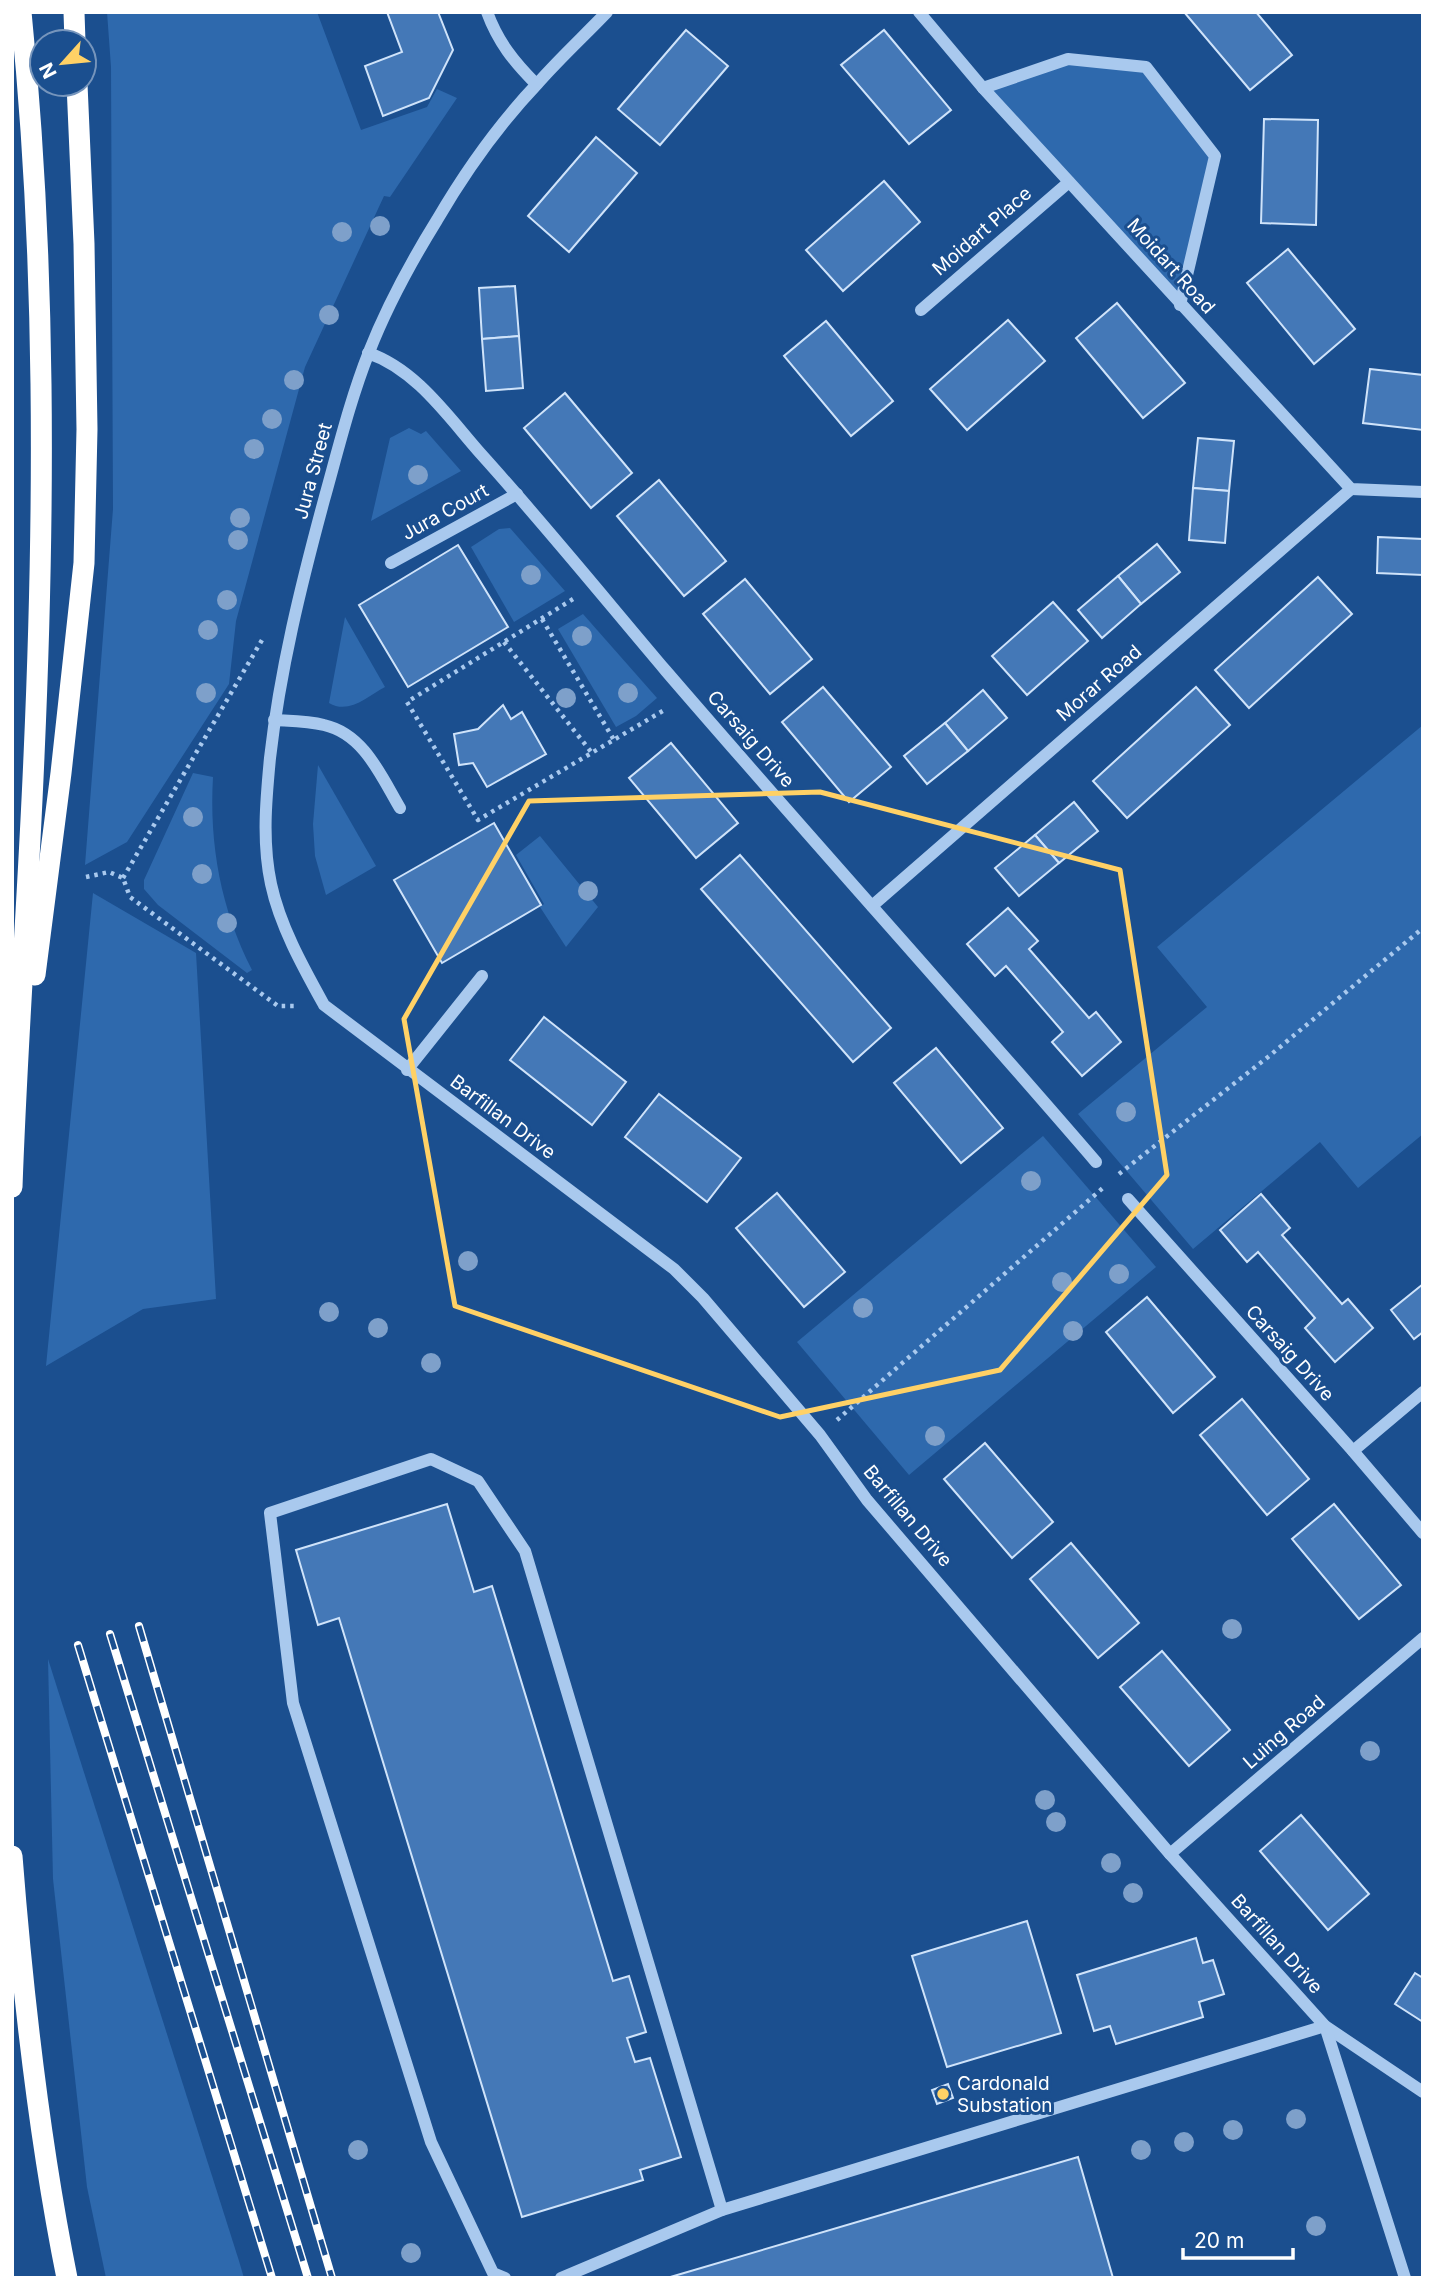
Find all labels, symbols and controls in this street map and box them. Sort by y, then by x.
north arrow [28,28,98,98]
text: N [35,59,62,82]
street label: Moidart Place [928,182,1036,280]
street label: Moidart Road [1122,214,1220,318]
street label: Jura Street [289,420,337,522]
street label: Jura Court [398,479,492,545]
street label: Morar Road [1052,640,1146,726]
street label: Carsaig Drive [703,686,799,792]
street label: Barfillan Drive [446,1070,560,1164]
street label: Carsaig Drive [1241,1300,1339,1406]
street label: Barfillan Drive [859,1460,957,1572]
street label: Luing Road [1238,1690,1330,1774]
street label: Barfillan Drive [1226,1890,1328,1998]
place label: Cardonald Substation [957,2072,1053,2117]
marker: Cardonald Substation [935,2086,951,2102]
scale bar [1183,2216,1293,2260]
text: 20 m [1194,2228,1244,2253]

